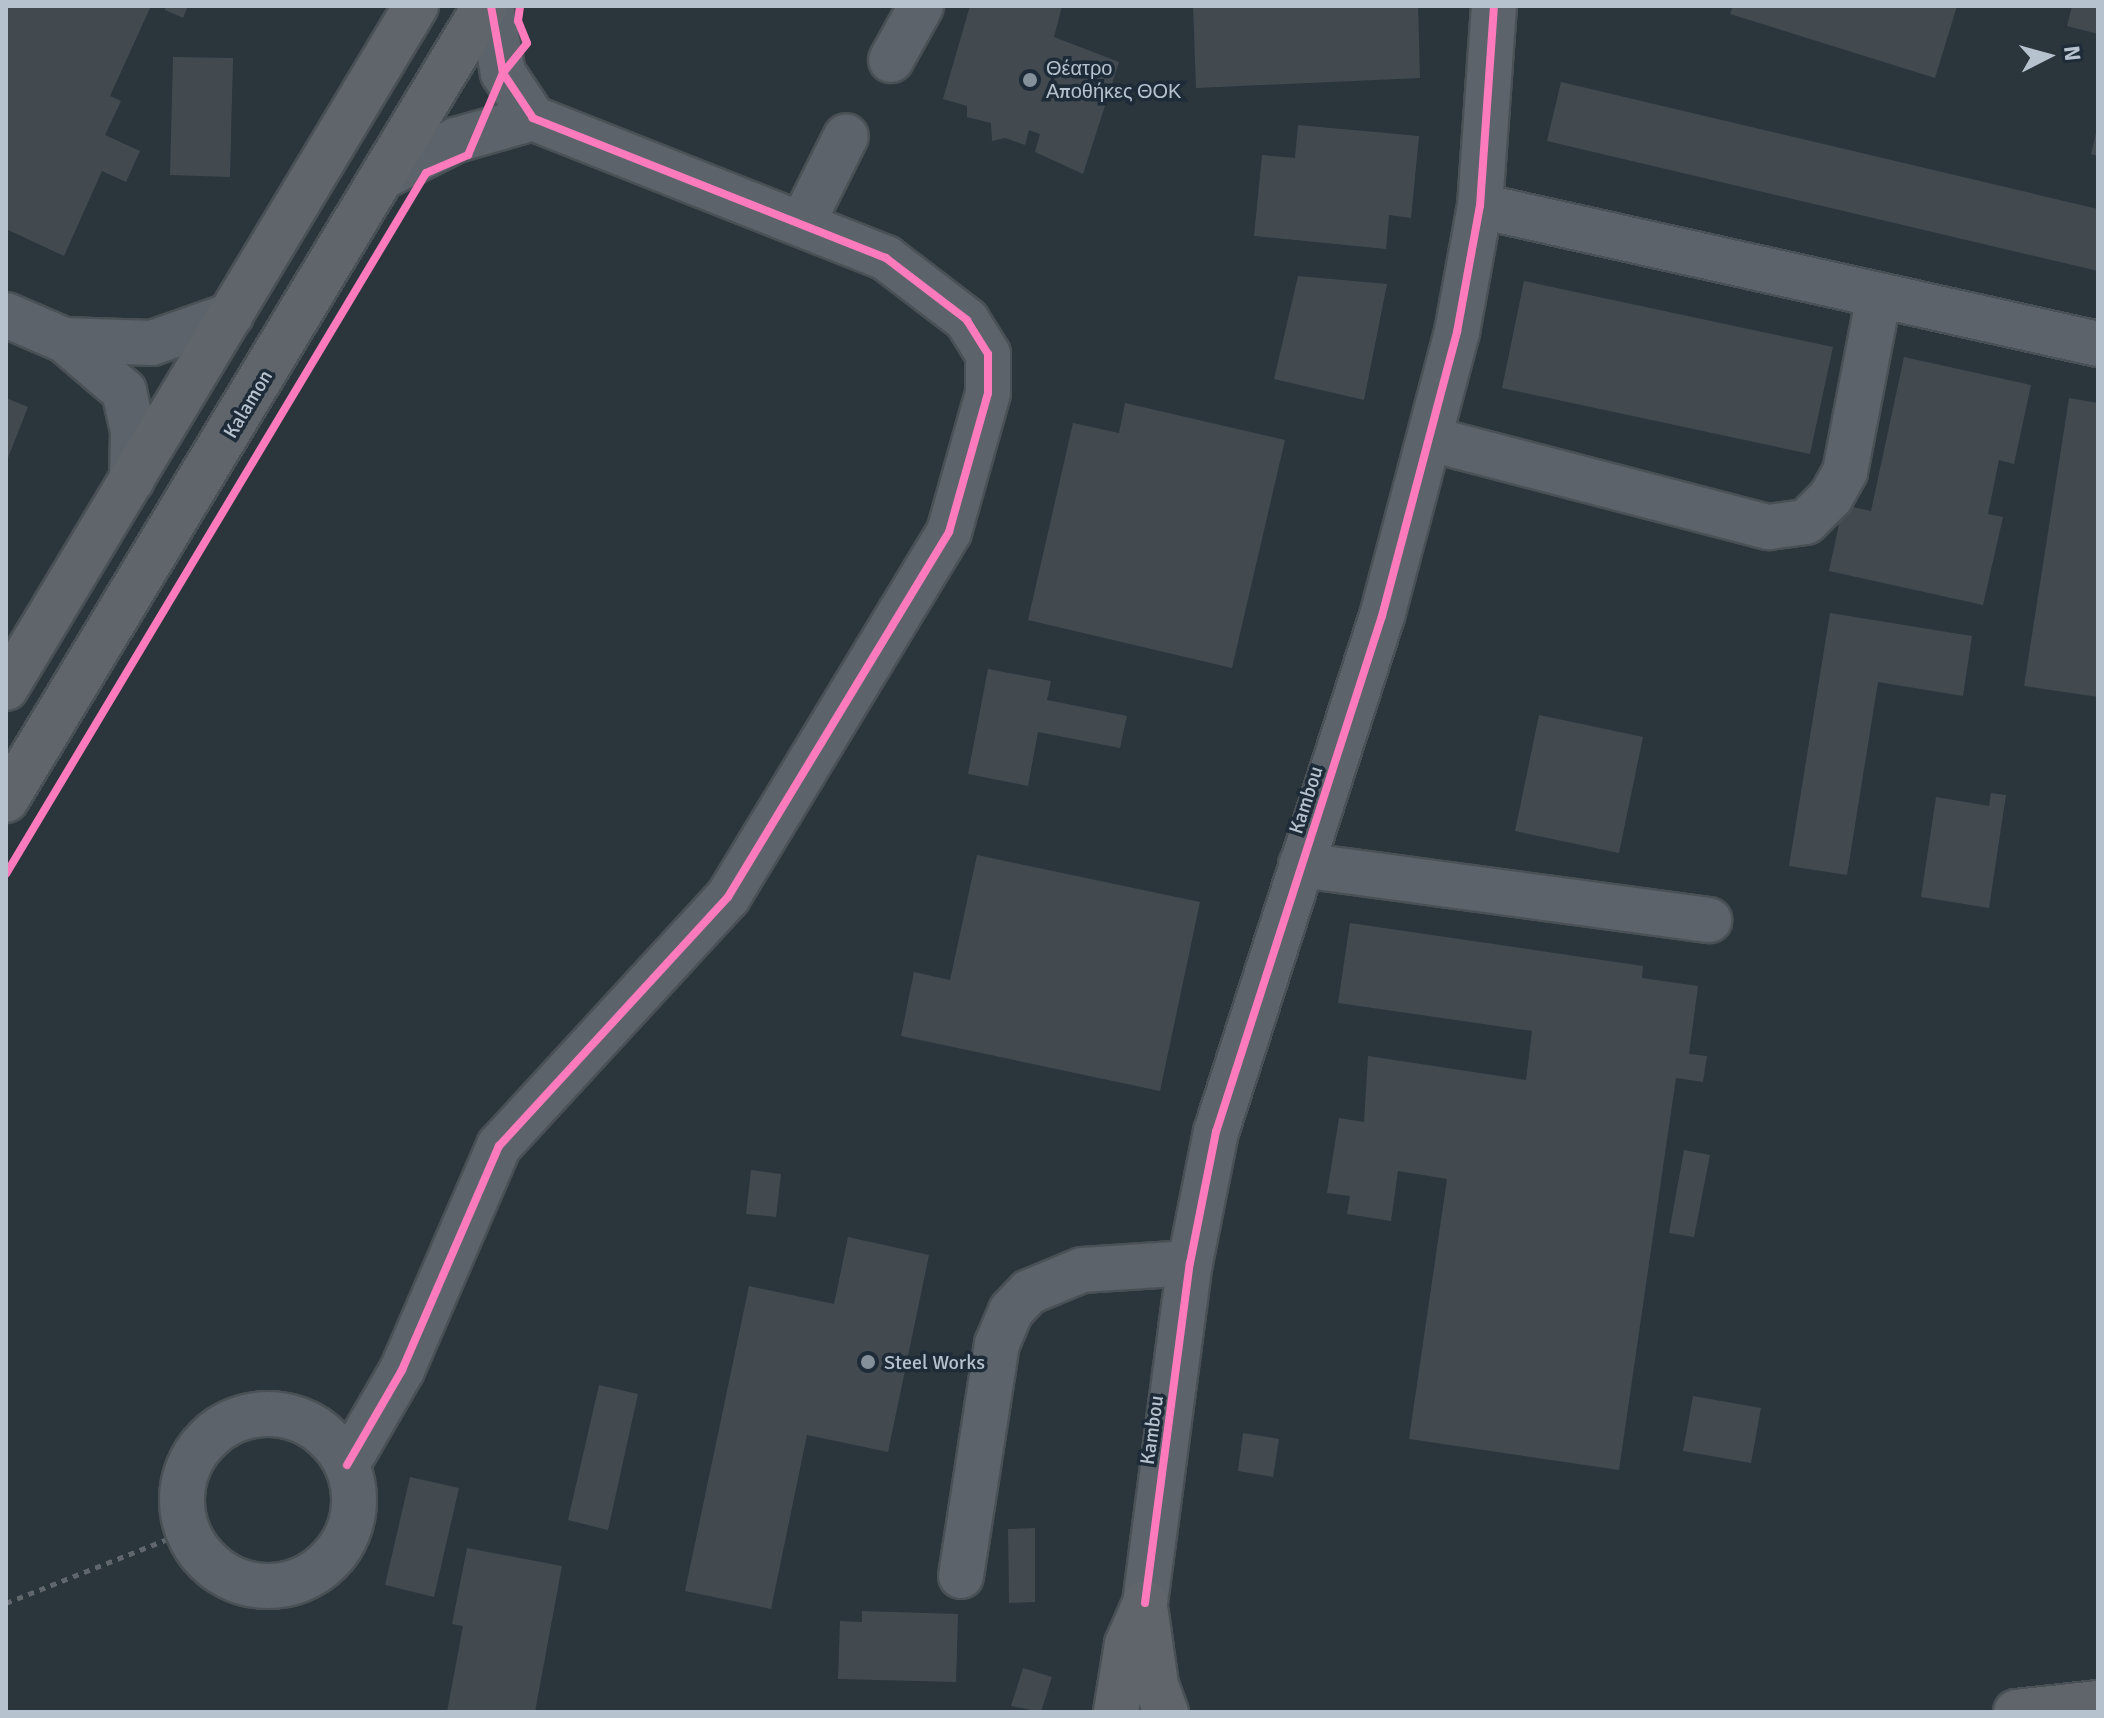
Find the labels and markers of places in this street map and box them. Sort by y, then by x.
place label: Θέατρο Αποθήκες ΘΟΚ [1046,56,1181,103]
marker: Θέατρο Αποθήκες ΘΟΚ [1021,71,1039,89]
place label: Steel Works [884,1350,985,1374]
marker: Steel Works [859,1353,877,1371]

